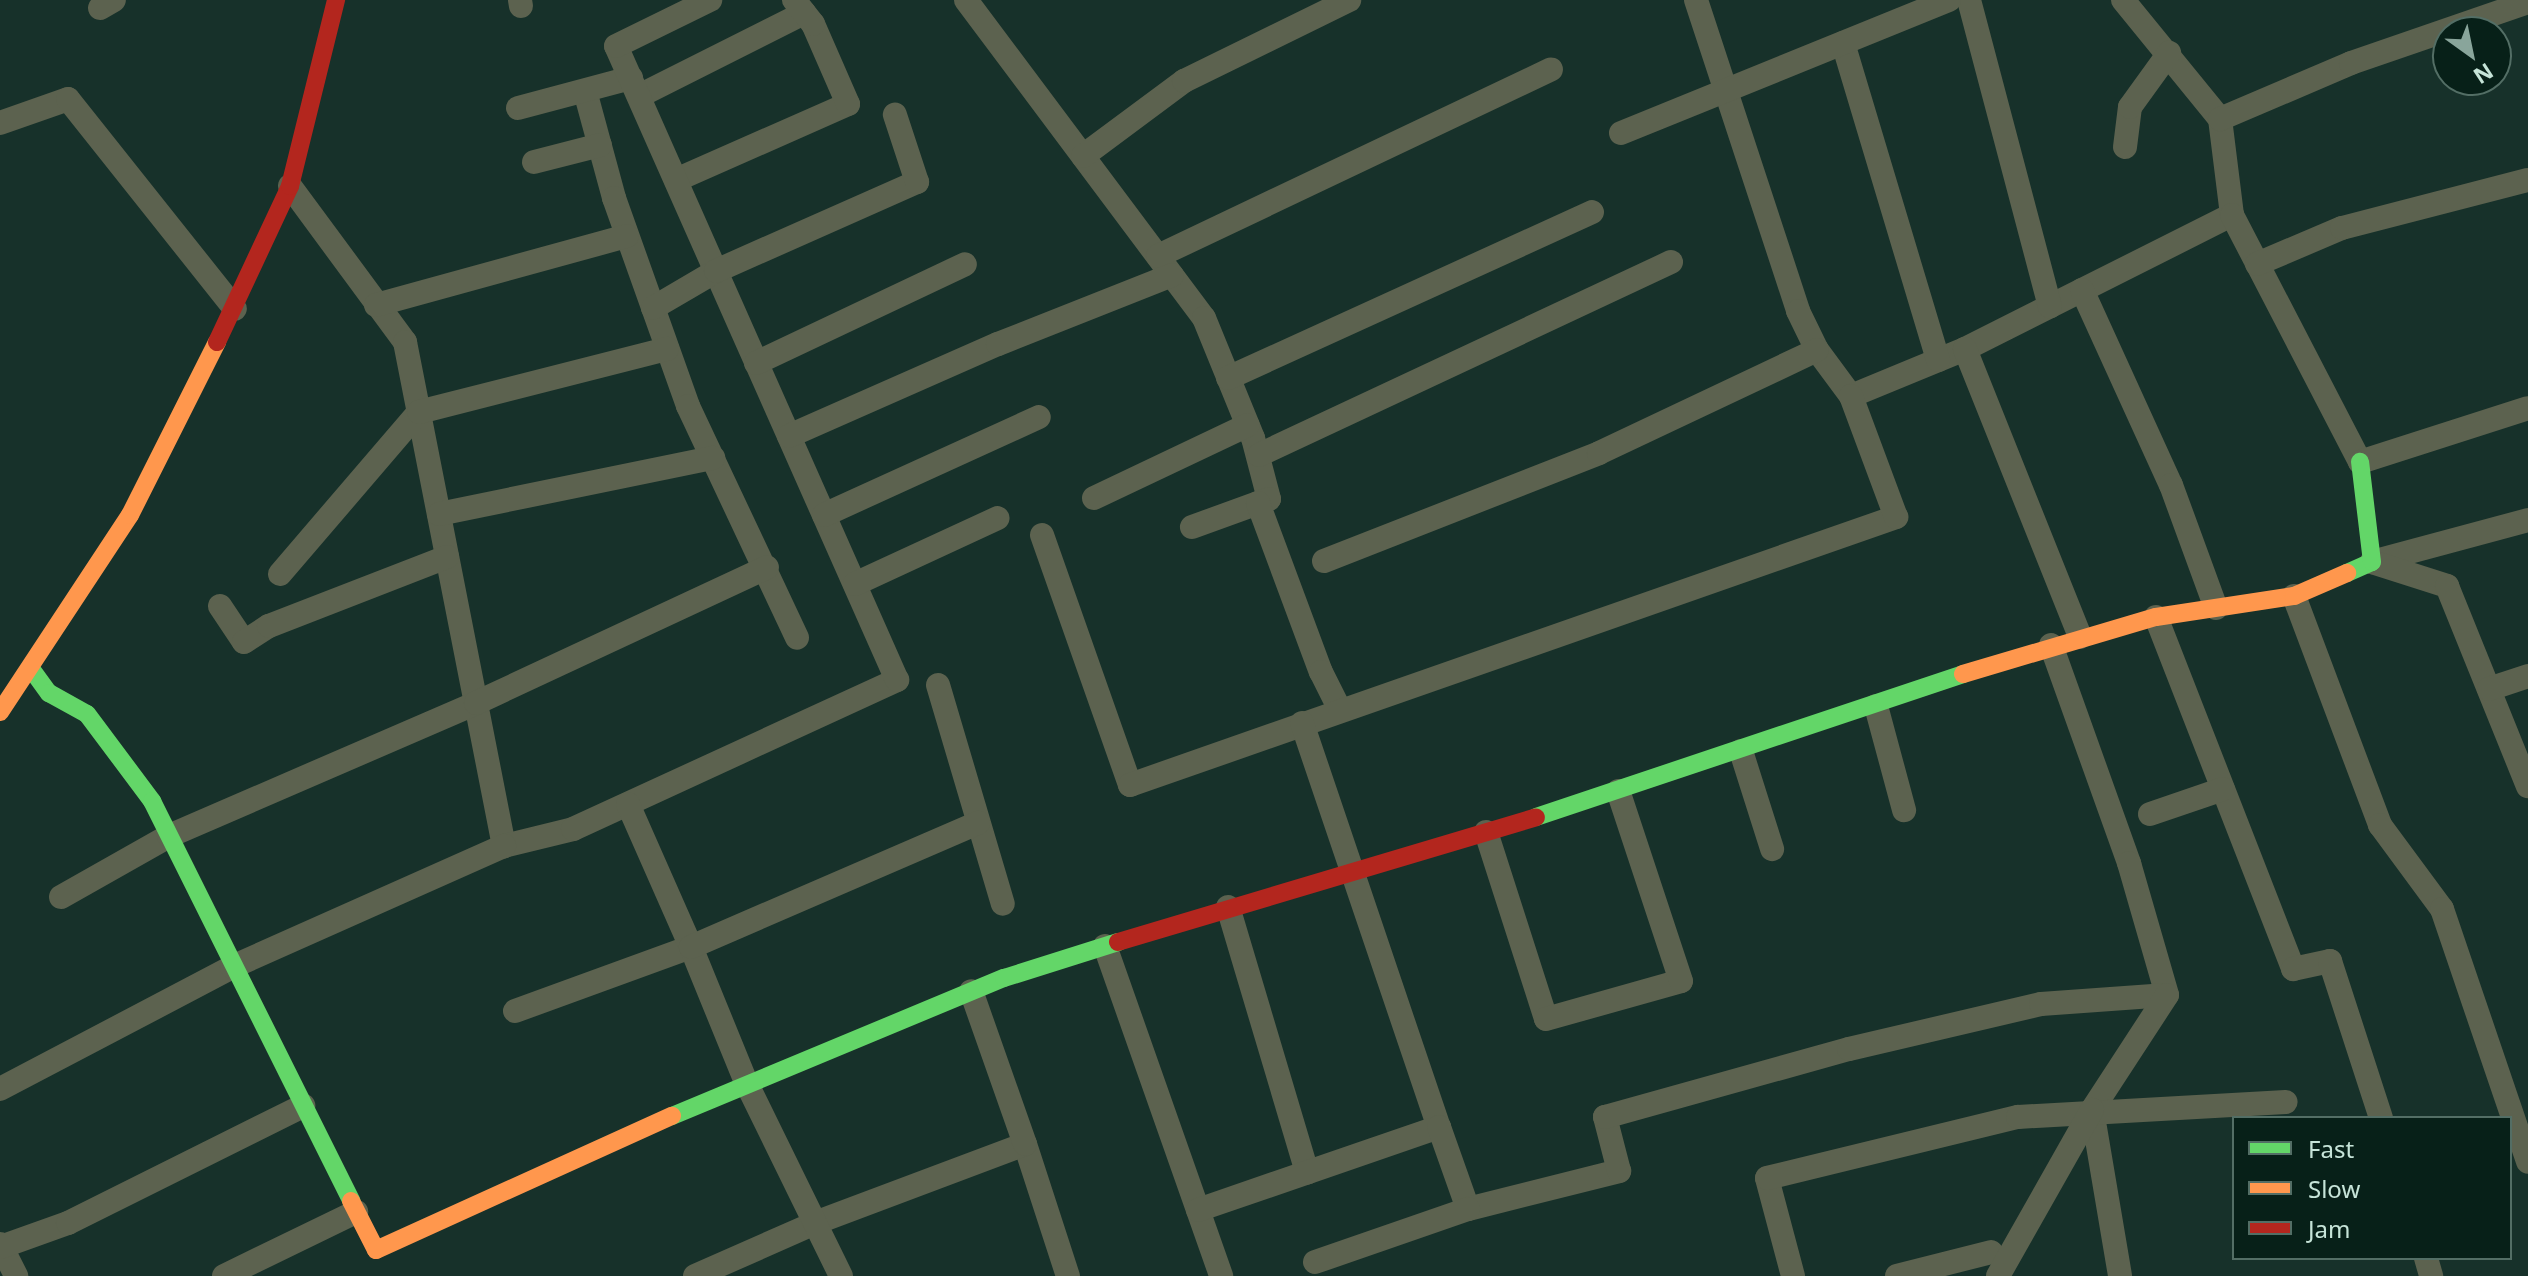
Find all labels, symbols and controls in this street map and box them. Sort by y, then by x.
north arrow [2432,16,2512,96]
text: N [2468,57,2500,92]
legend [2232,1116,2512,1260]
text: Fast [2308,1132,2354,1165]
text: Slow [2308,1172,2360,1205]
text: Jam [2308,1212,2350,1245]

